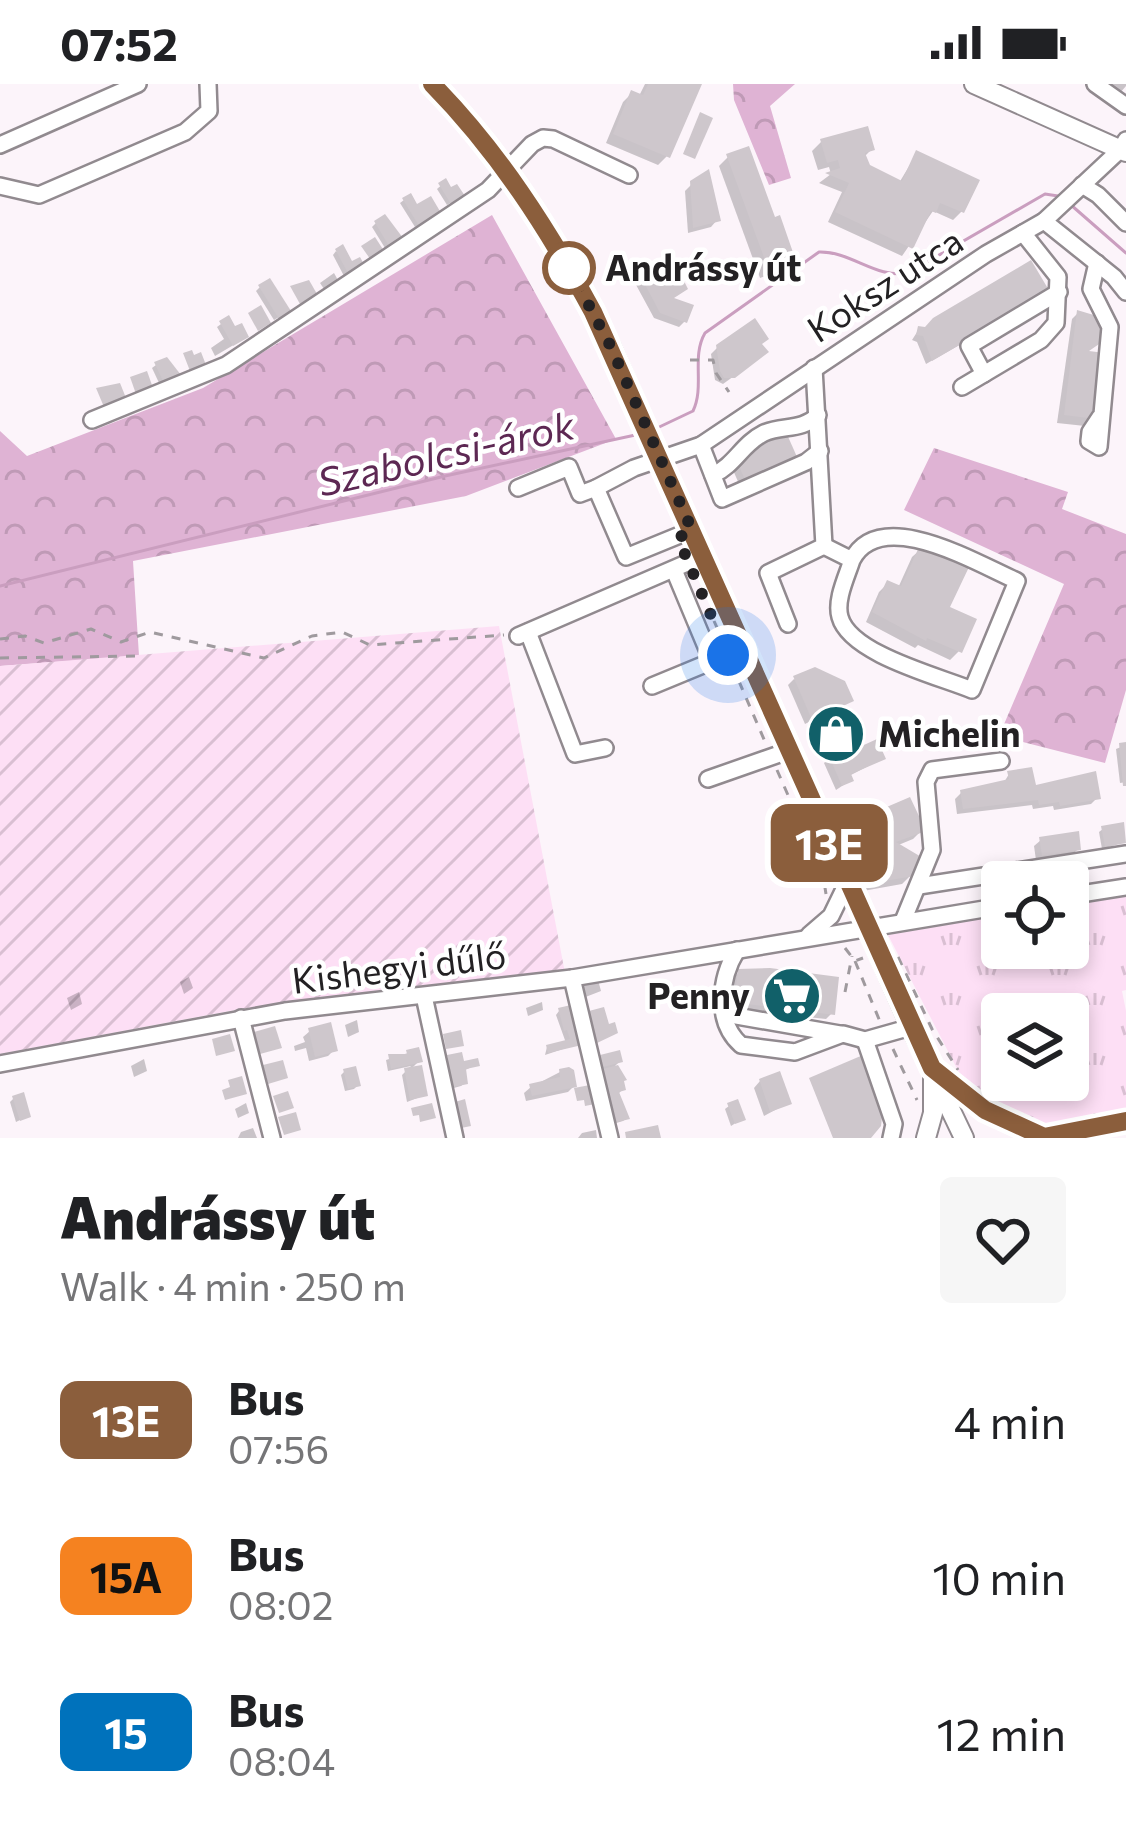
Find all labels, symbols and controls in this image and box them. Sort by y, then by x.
text: 07:52 [60,15,178,70]
street label: Koksz utca [798,217,970,350]
marker: Andrássy út [544,243,594,293]
place label: Andrássy út [605,244,801,288]
water label: Szabolcsi-árok [312,399,579,505]
your location [698,625,758,685]
shop icon: Michelin [805,703,867,765]
place label: Michelin [878,710,1021,754]
line badge: 13E [760,804,898,882]
text: 13E [795,817,863,869]
map controls [981,861,1089,1101]
button: locate [981,861,1089,969]
street label: Kishegyi dűlő [289,931,508,1001]
supermarket icon: Penny [761,965,823,1027]
place label: Penny [647,972,750,1016]
button: layers [981,993,1089,1101]
button: heart [940,1177,1066,1303]
text: Andrássy út [60,1181,375,1251]
text: Walk · 4 min · 250 m [60,1261,406,1309]
text: Bus [228,1369,304,1424]
text: 4 min [954,1393,1066,1448]
text: 13E [92,1394,160,1446]
text: 07:56 [228,1424,329,1472]
text: Bus [228,1525,304,1580]
text: 10 min [932,1549,1066,1604]
text: 15A [90,1550,162,1602]
text: 08:02 [228,1580,333,1628]
text: Bus [228,1681,304,1736]
text: 12 min [937,1705,1066,1760]
text: 15 [104,1706,148,1758]
text: 08:04 [228,1736,335,1784]

